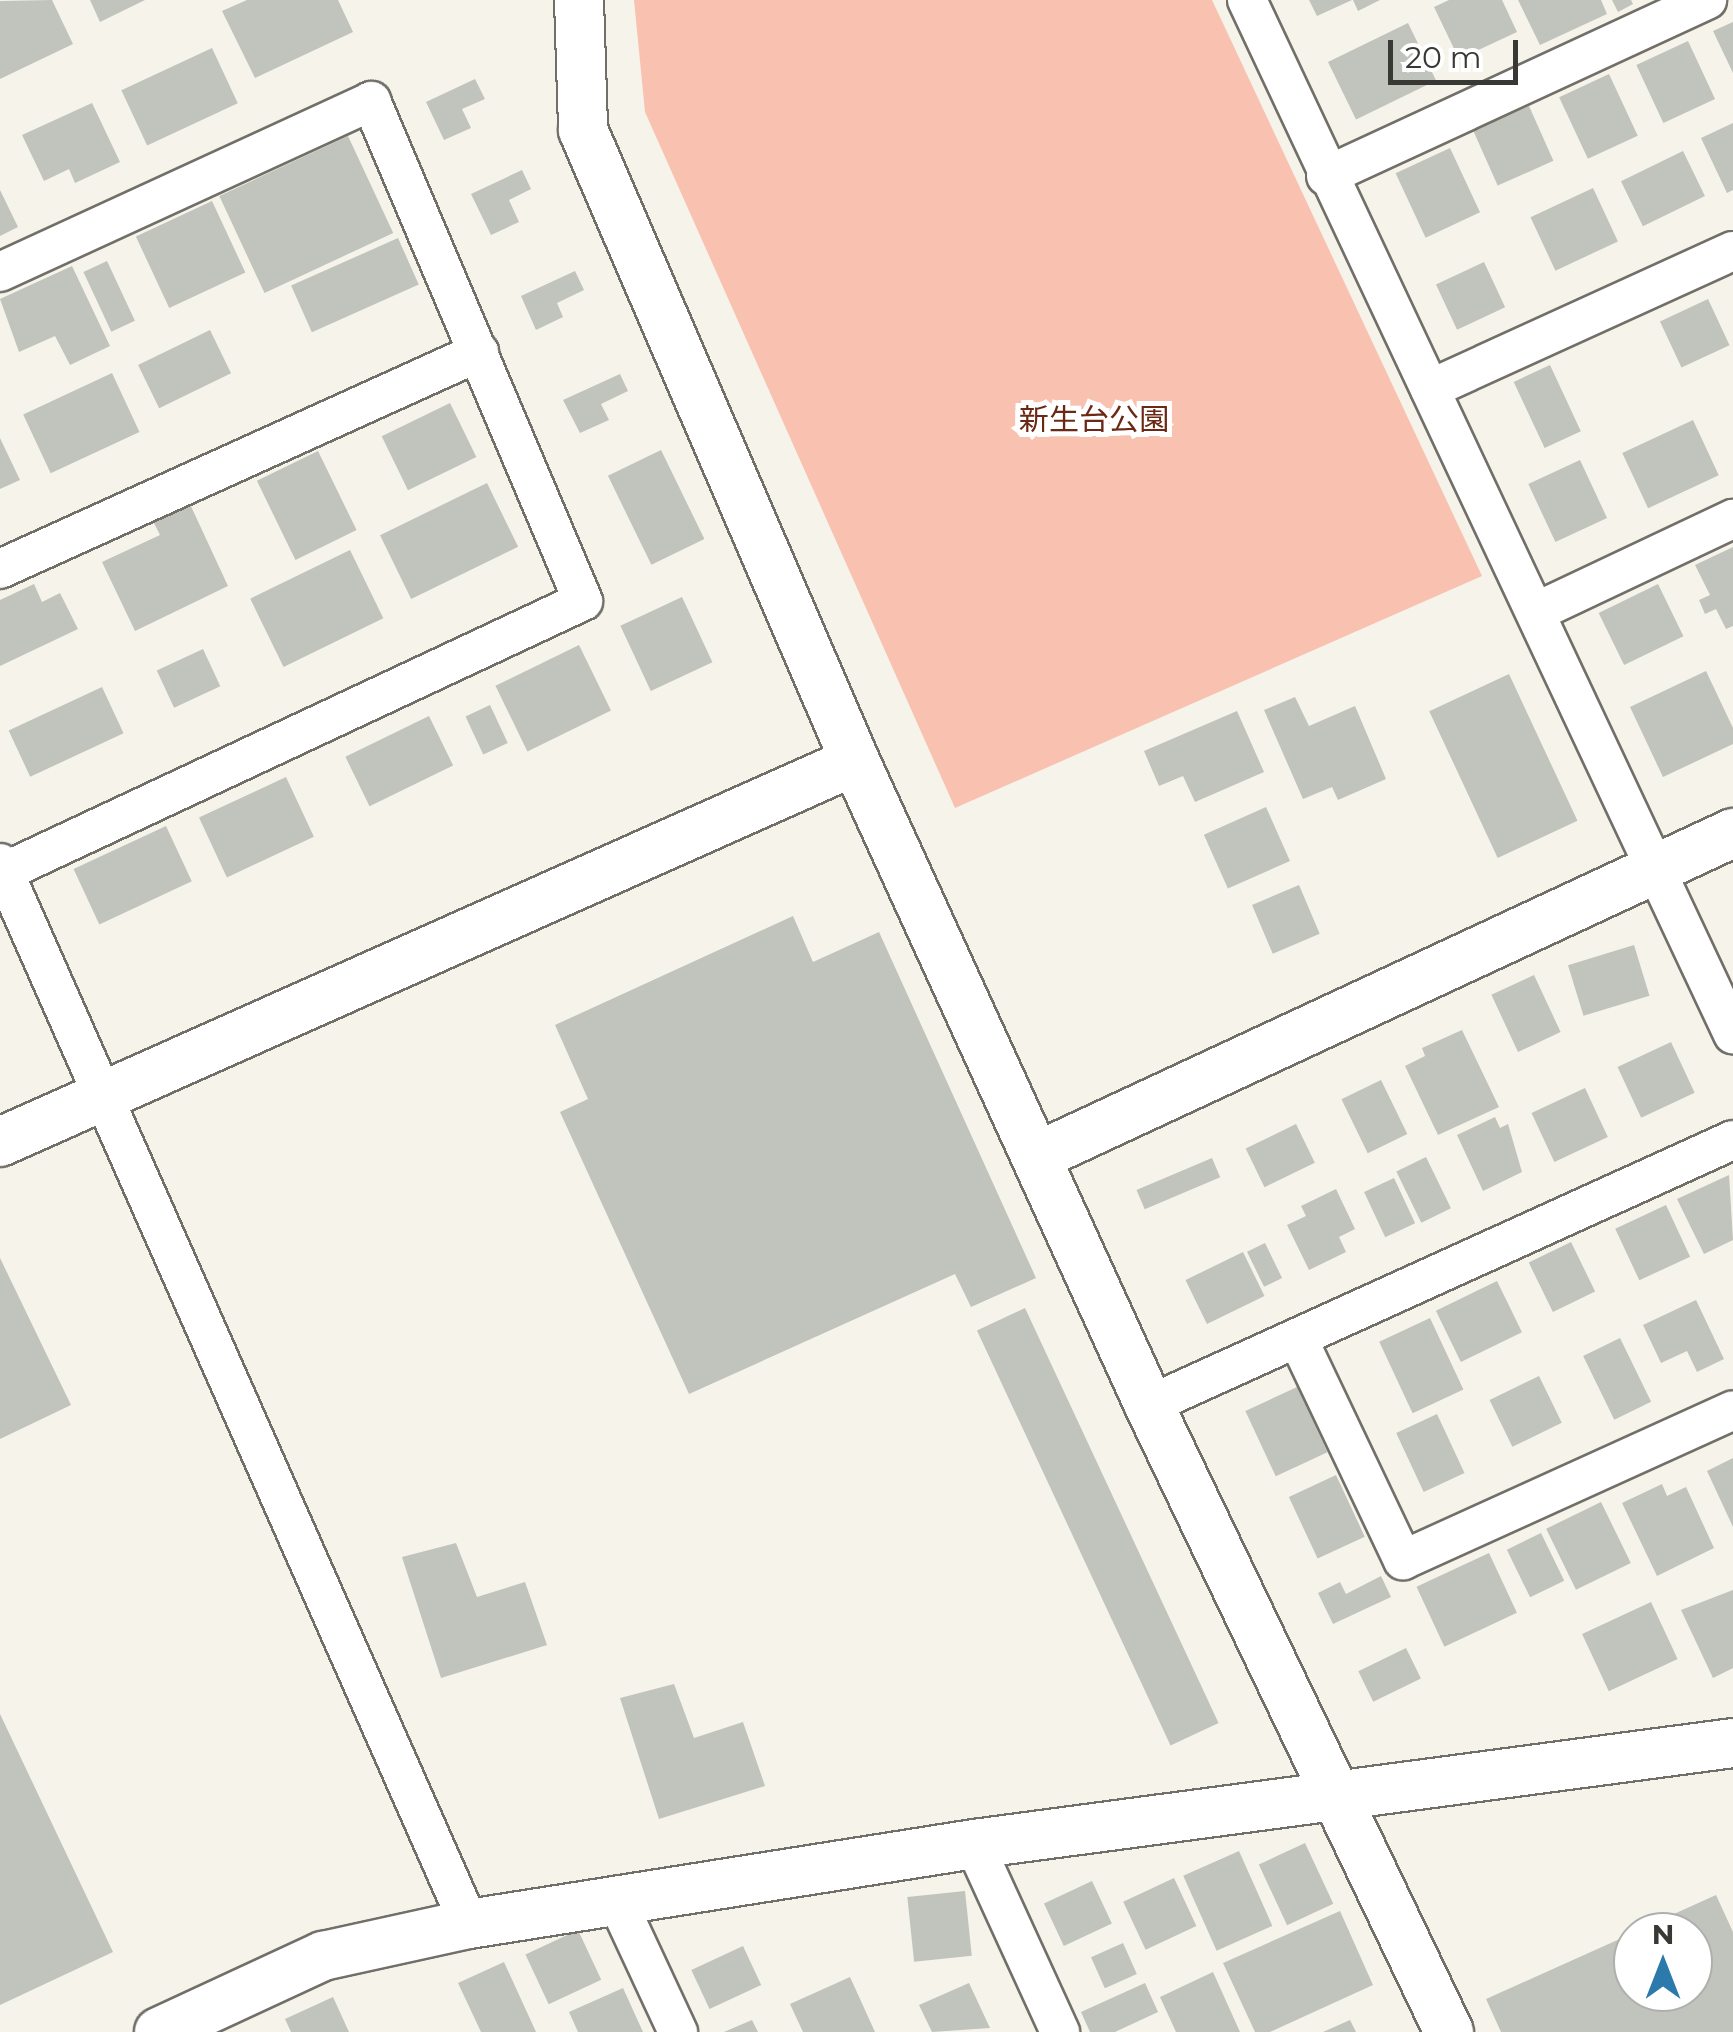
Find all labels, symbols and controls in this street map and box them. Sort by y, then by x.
scale bar [1393,20,1523,82]
text: 20 m [1405,39,1482,76]
park label: 新生台公園 [1019,402,1169,438]
north arrow [1613,1912,1713,2012]
text: N [1652,1917,1674,1951]

